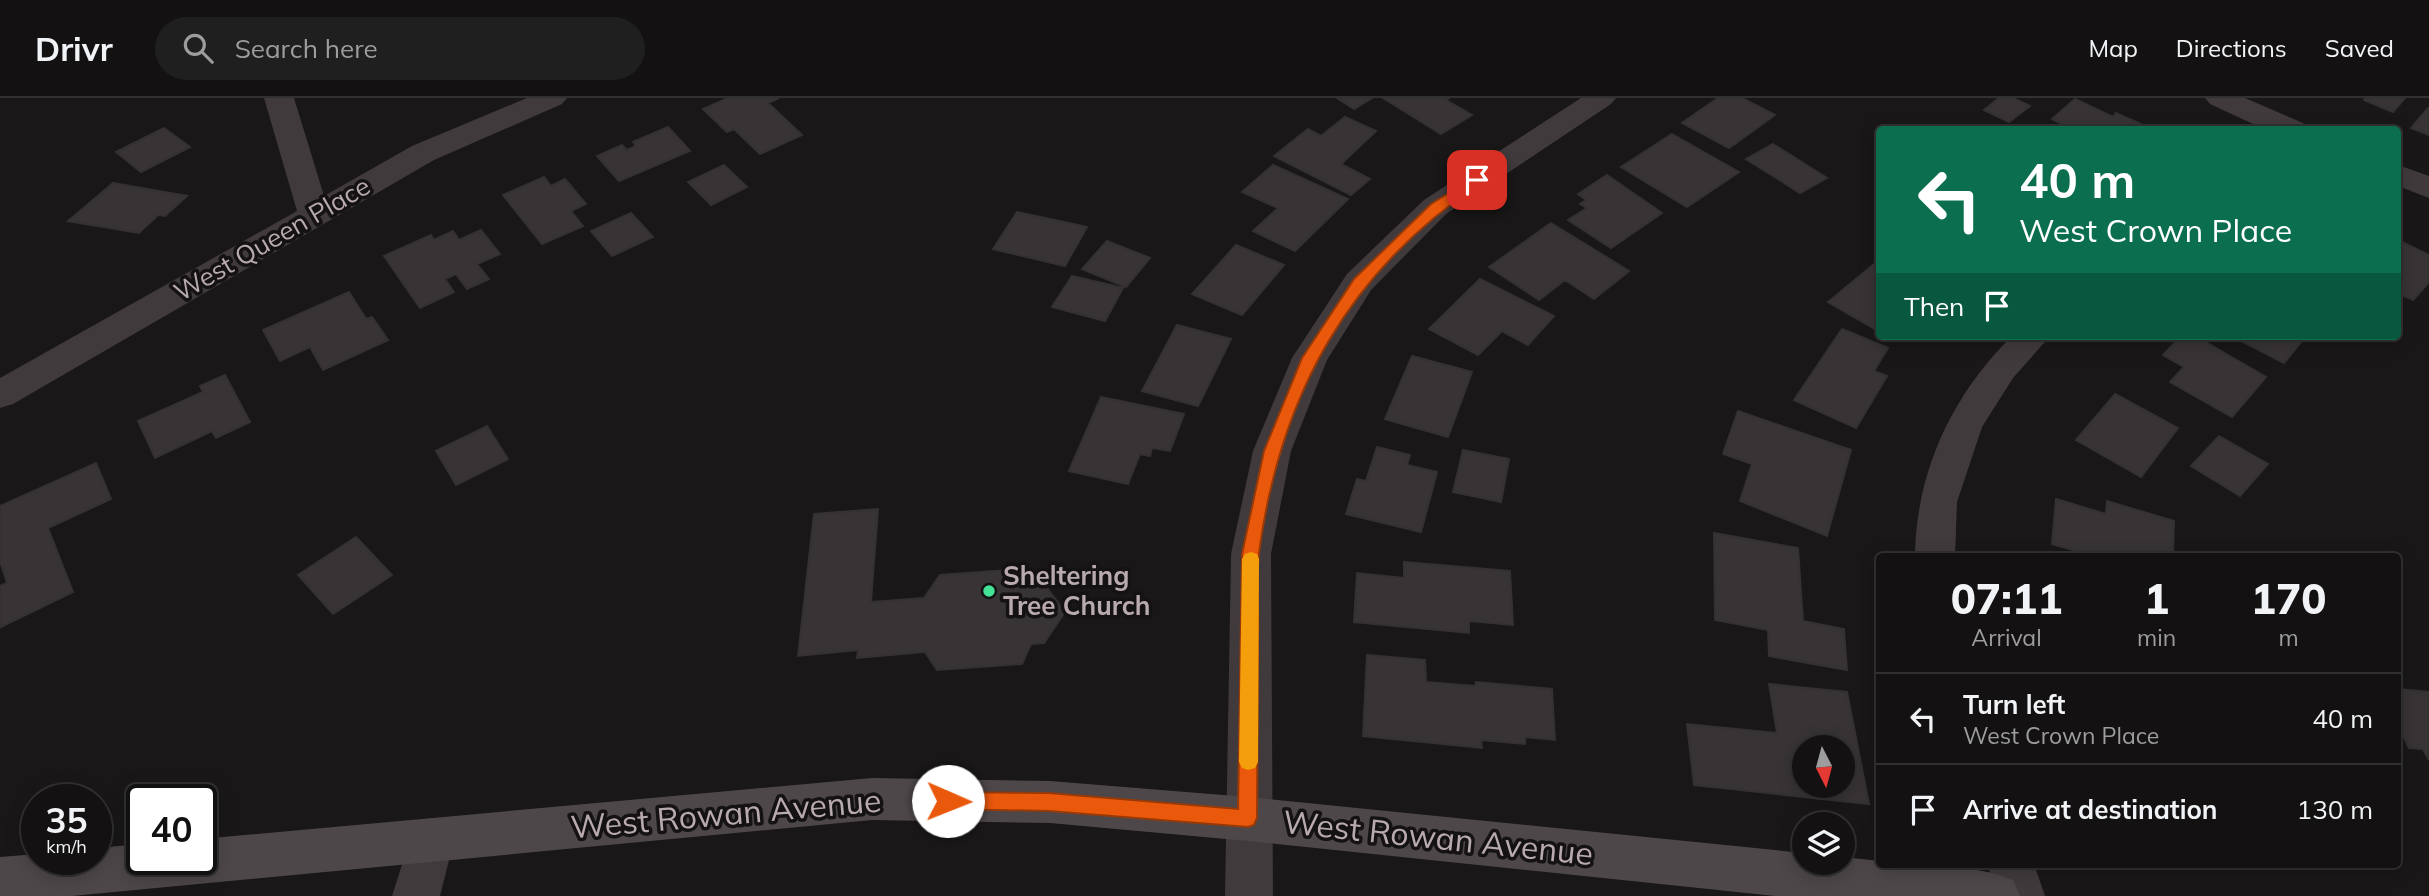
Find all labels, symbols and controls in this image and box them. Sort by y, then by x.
search box [155,17,645,80]
text: Drivr [35,28,113,69]
icon: search [179,29,217,67]
text: Search here [235,32,378,65]
text: Map [2088,33,2138,63]
text: Directions [2176,33,2287,63]
text: Saved [2325,33,2394,63]
text: 40 m [2019,149,2135,210]
pin [1447,150,1507,210]
icon: left [1904,154,1995,245]
icon: arrive [1458,161,1496,199]
street label: West Queen Place [168,169,376,308]
text: West Crown Place [2019,210,2292,250]
icon: arrive [1978,287,2016,325]
text: Then [1904,290,1964,323]
place label: Sheltering Tree Church [1003,559,1150,622]
text: 07:11 [1951,572,2062,625]
text: 1 [2144,572,2169,625]
text: 170 [2251,572,2326,625]
marker: Sheltering Tree Church [981,583,997,599]
text: Arrival [1971,623,2042,652]
text: min [2137,623,2176,652]
text: m [2278,623,2299,652]
text: Turn left [1963,688,2065,721]
icon: left [1904,700,1942,738]
text: 40 m [2312,702,2373,735]
text: West Crown Place [1963,721,2159,750]
north arrow [1792,735,1855,798]
map controls [1792,735,1855,875]
position arrow [911,764,985,838]
street label: West Rowan Avenue [569,780,883,847]
speed limit sign: 40 [126,784,217,875]
icon: arrive [1904,791,1942,829]
text: Arrive at destination [1963,793,2218,826]
text: 130 m [2297,793,2373,826]
text: 35 [45,798,88,842]
street label: West Rowan Avenue [1281,801,1595,873]
button: layers [1792,812,1855,875]
text: km/h [46,835,87,858]

